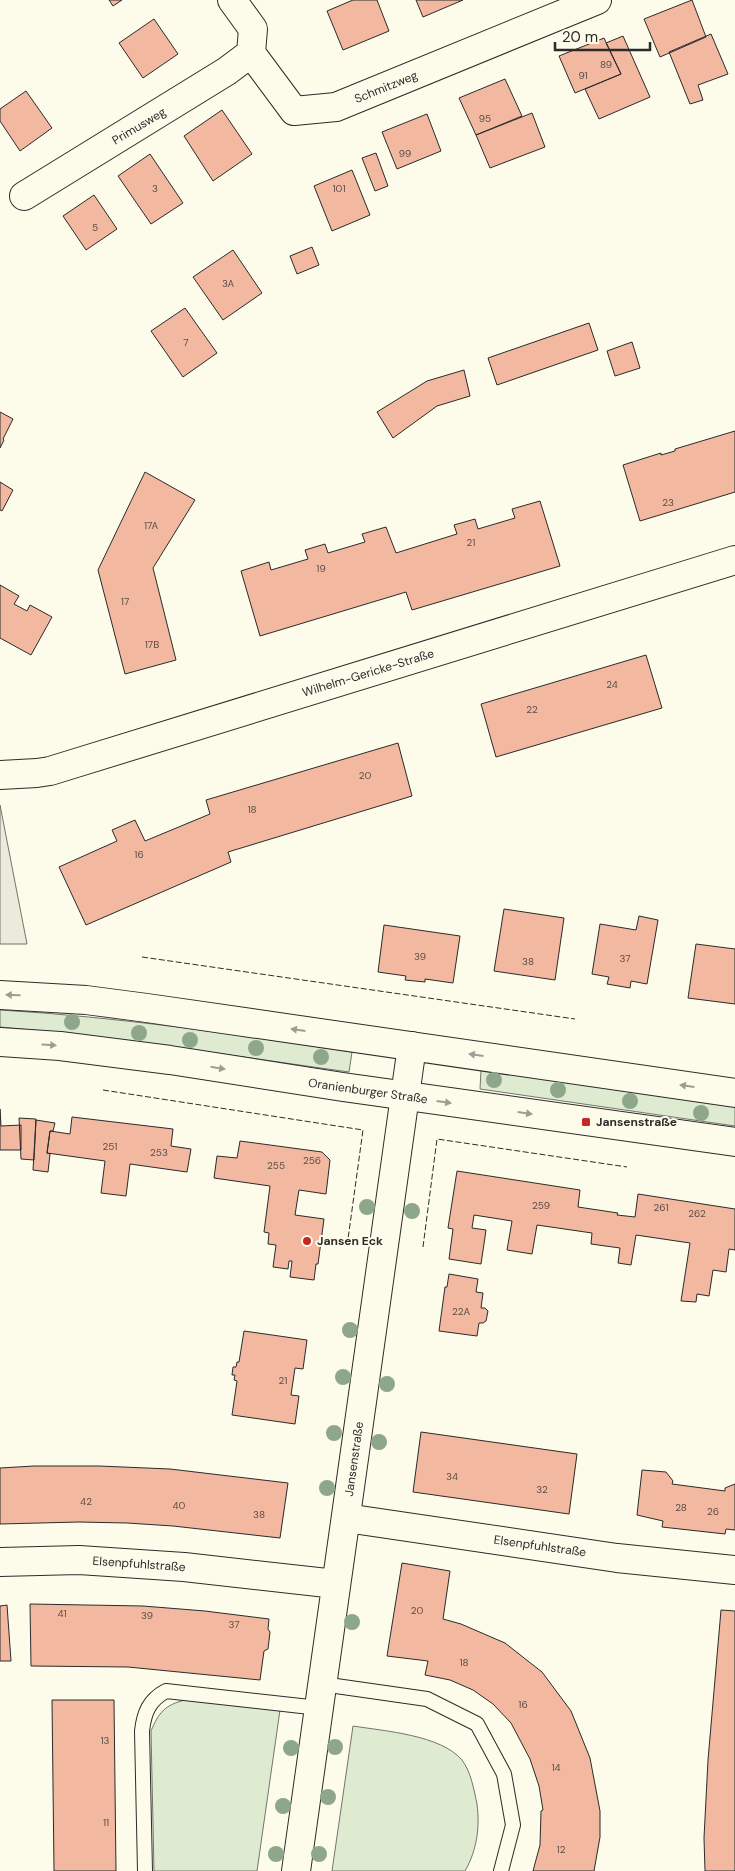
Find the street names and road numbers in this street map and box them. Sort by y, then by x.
street label: Schmitzweg [352,67,420,107]
street label: Primusweg [109,104,169,148]
street label: Wilhelm-Gericke-Straße [300,645,436,701]
street label: Oranienburger Straße [307,1075,429,1107]
street label: Jansenstraße [341,1420,367,1497]
street label: Elsenpfuhlstraße [493,1532,587,1560]
street label: Elsenpfuhlstraße [92,1553,186,1575]

